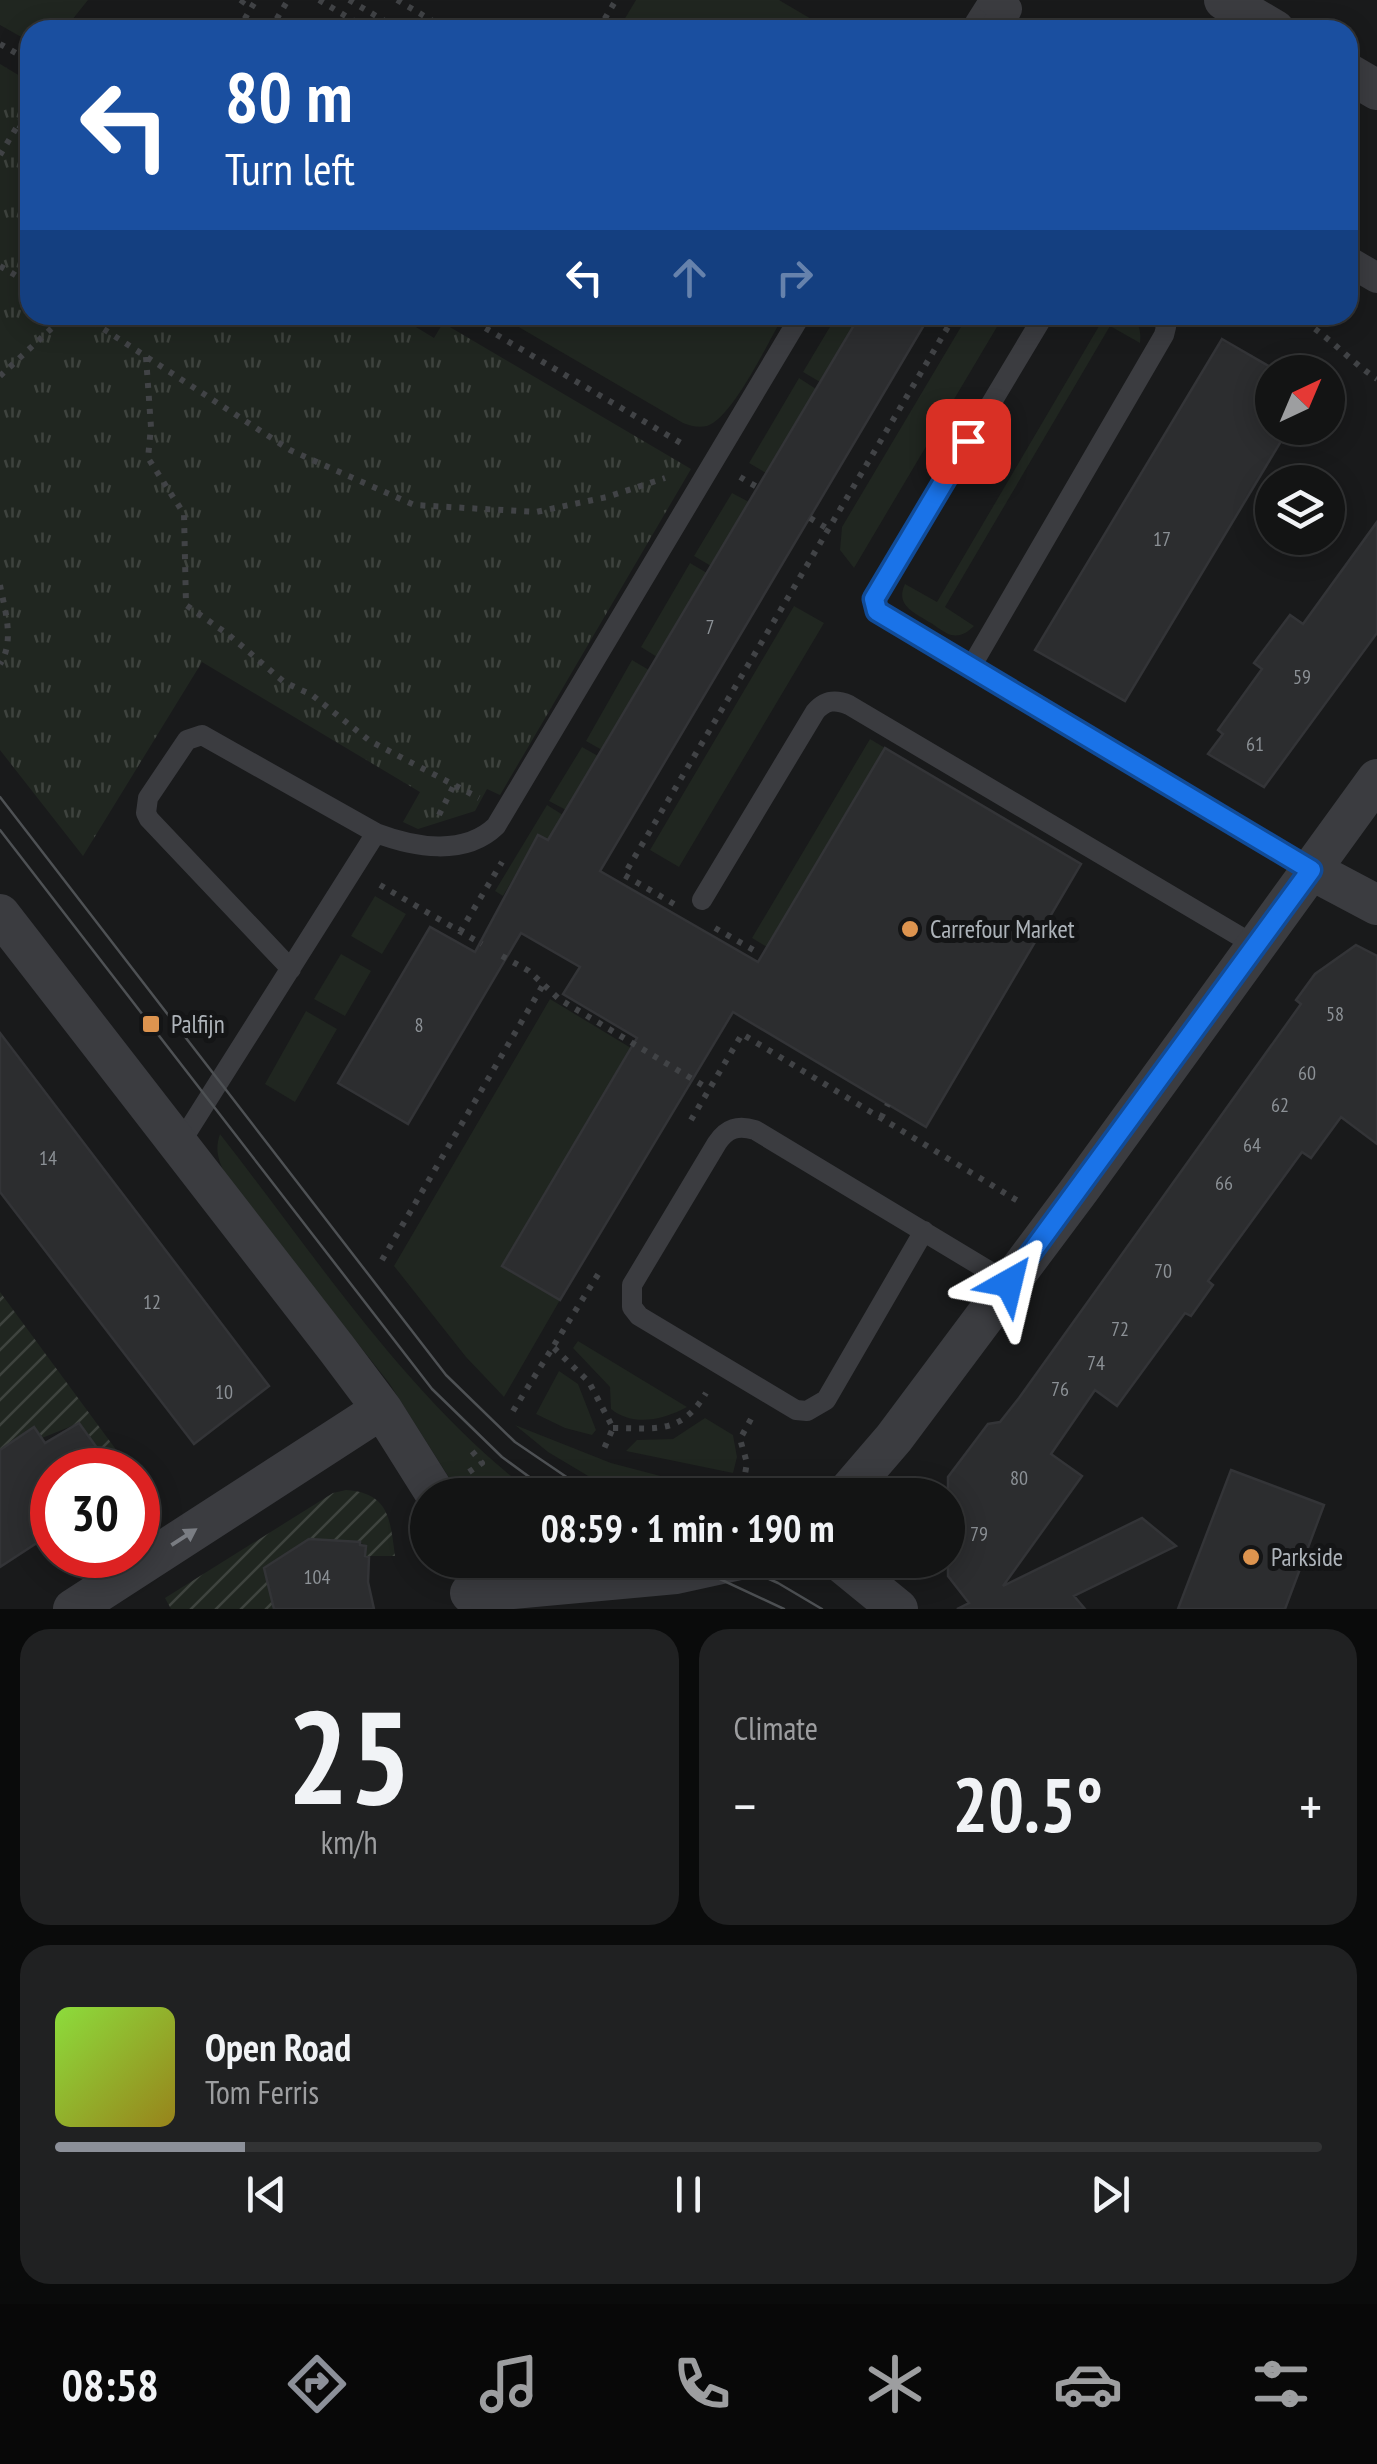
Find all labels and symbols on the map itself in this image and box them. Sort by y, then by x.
north arrow [1255,355,1345,445]
pin [926,399,1011,484]
house number: 17 [1153,526,1171,552]
house number: 7 [706,614,715,640]
house number: 59 [1293,664,1311,690]
house number: 61 [1246,731,1264,757]
place label: Carrefour Market [930,913,1075,945]
marker: Carrefour Market [899,918,921,940]
house number: 58 [1326,1001,1344,1027]
place label: Palfijn [171,1008,225,1040]
house number: 8 [415,1012,424,1038]
marker: Palfijn [140,1013,162,1035]
house number: 60 [1298,1060,1316,1086]
house number: 62 [1271,1092,1289,1118]
house number: 64 [1243,1132,1261,1158]
house number: 14 [39,1145,57,1171]
house number: 66 [1215,1170,1233,1196]
position arrow [957,1231,1061,1335]
house number: 70 [1154,1258,1172,1284]
house number: 12 [143,1289,161,1315]
house number: 72 [1111,1316,1129,1342]
house number: 74 [1087,1350,1105,1376]
house number: 76 [1051,1376,1069,1402]
house number: 10 [215,1379,233,1405]
speed limit sign: 30 [30,1448,160,1578]
house number: 80 [1010,1465,1028,1491]
house number: 79 [970,1521,988,1547]
one-way arrow [170,1528,197,1547]
place label: Parkside [1271,1541,1343,1573]
marker: Parkside [1240,1546,1262,1568]
house number: 104 [304,1564,331,1590]

